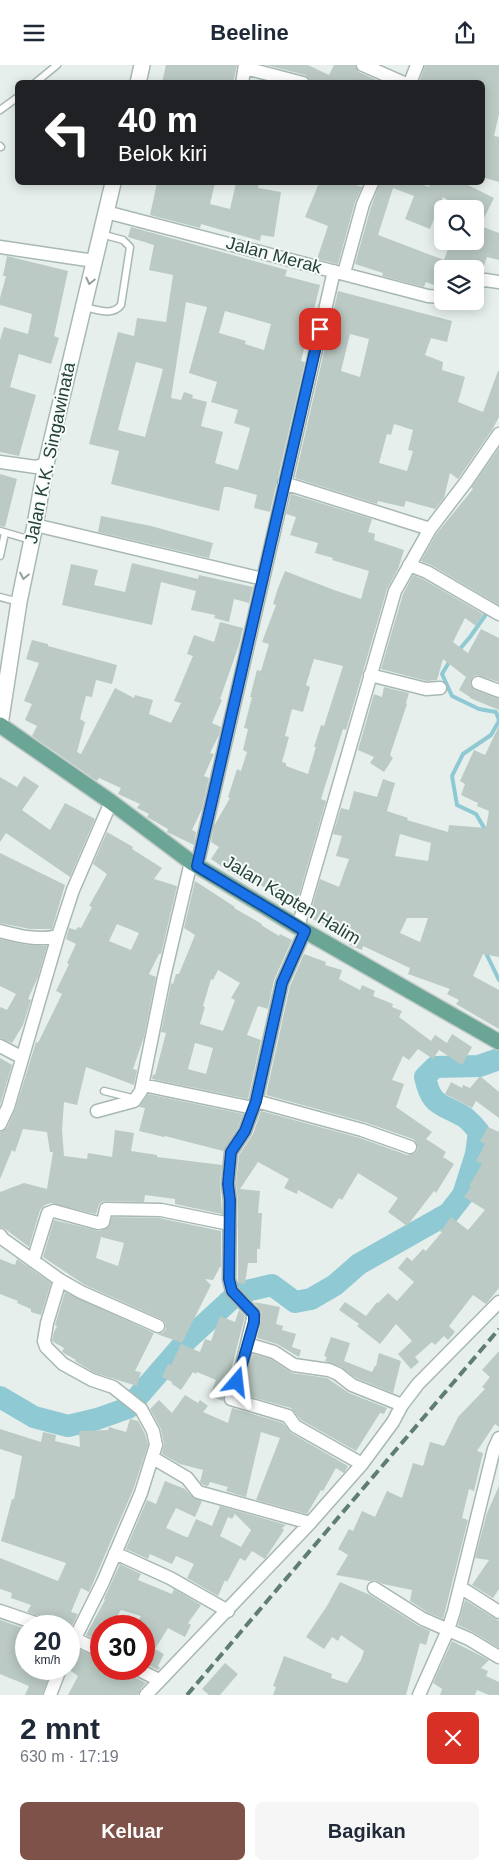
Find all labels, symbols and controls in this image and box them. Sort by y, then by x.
icon: menu [20,19,48,47]
icon: share [451,19,479,47]
text: Beeline [210,20,289,45]
icon: left [35,100,100,165]
text: 40 m [118,100,198,139]
text: Belok kiri [118,141,207,166]
map controls [434,200,484,310]
button: search [434,200,484,250]
street label: Jalan Merak [224,233,325,278]
button: layers [434,260,484,310]
one-way arrow [85,276,96,285]
pin [299,308,341,350]
icon: arrive [306,315,334,343]
street label: Jalan K.K. Singawinata [21,359,79,546]
one-way arrow [19,572,29,581]
street label: Jalan Kapten Halim [220,851,364,949]
position arrow [210,1355,262,1407]
speed limit sign: 30 [90,1615,155,1680]
text: 20 [34,1627,61,1655]
text: km/h [34,1653,61,1667]
text: 2 mnt [20,1712,100,1745]
button: close [427,1712,479,1764]
text: 630 m · 17:19 [20,1748,119,1765]
button: Keluar [20,1802,245,1860]
button: Bagikan [255,1802,479,1860]

